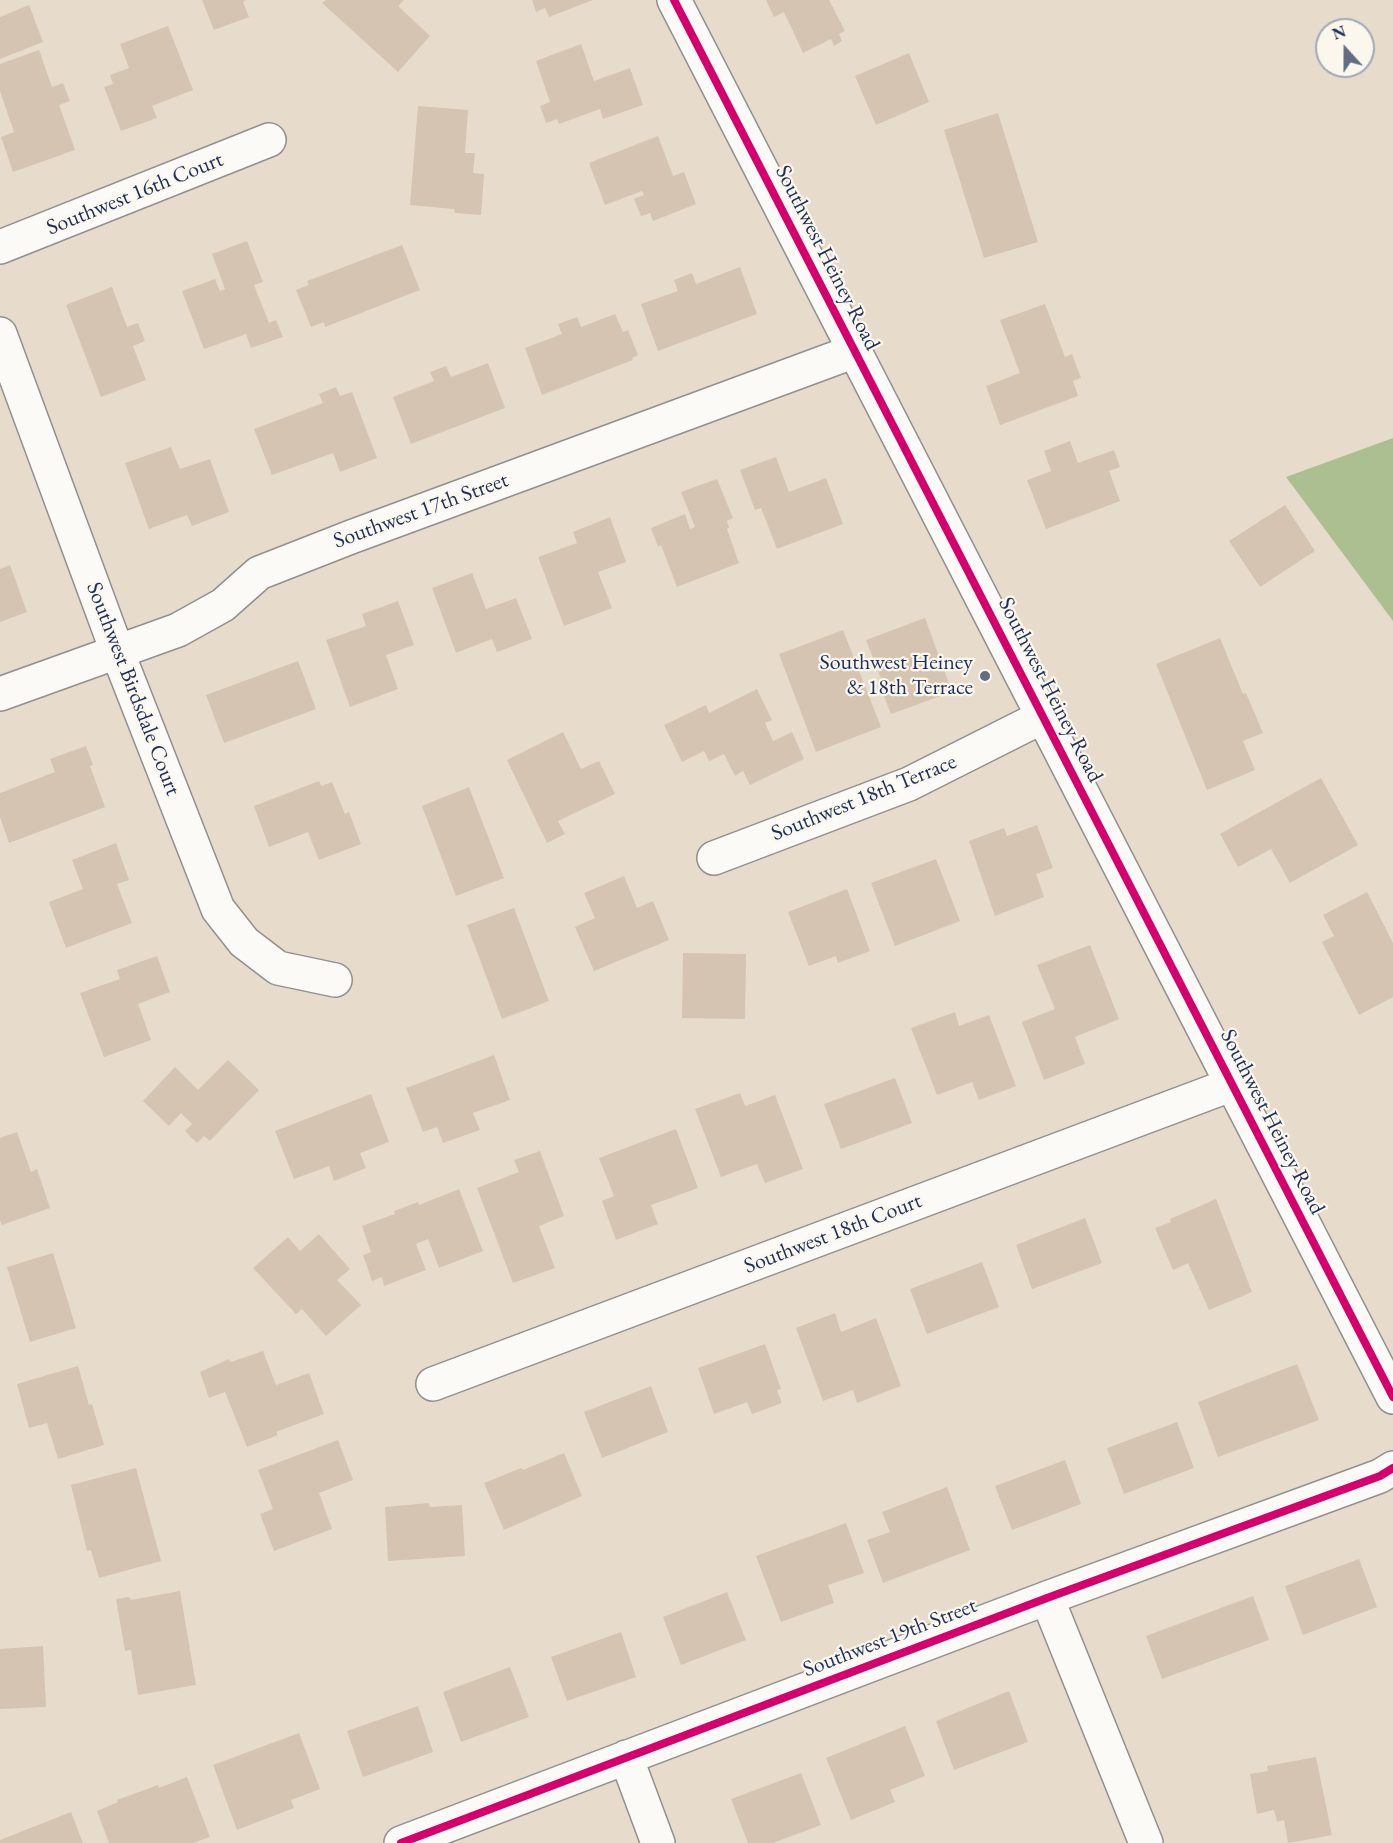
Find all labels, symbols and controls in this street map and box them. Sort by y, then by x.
north arrow [1315,18,1375,78]
text: N [1329,20,1349,45]
street label: Southwest 16th Court [43,147,227,241]
street label: Southwest Heiney Road [769,161,885,355]
street label: Southwest 17th Street [330,467,512,555]
street label: Southwest Birdsdale Court [80,579,186,799]
street label: Southwest Heiney Road [992,593,1108,787]
place label: Southwest Heiney & 18th Terrace [819,650,973,702]
marker: Southwest Heiney & 18th Terrace [978,669,992,683]
street label: Southwest 18th Terrace [768,749,960,847]
street label: Southwest Heiney Road [1214,1025,1330,1219]
street label: Southwest 18th Court [740,1188,926,1280]
street label: Southwest 19th Street [799,1593,981,1683]

